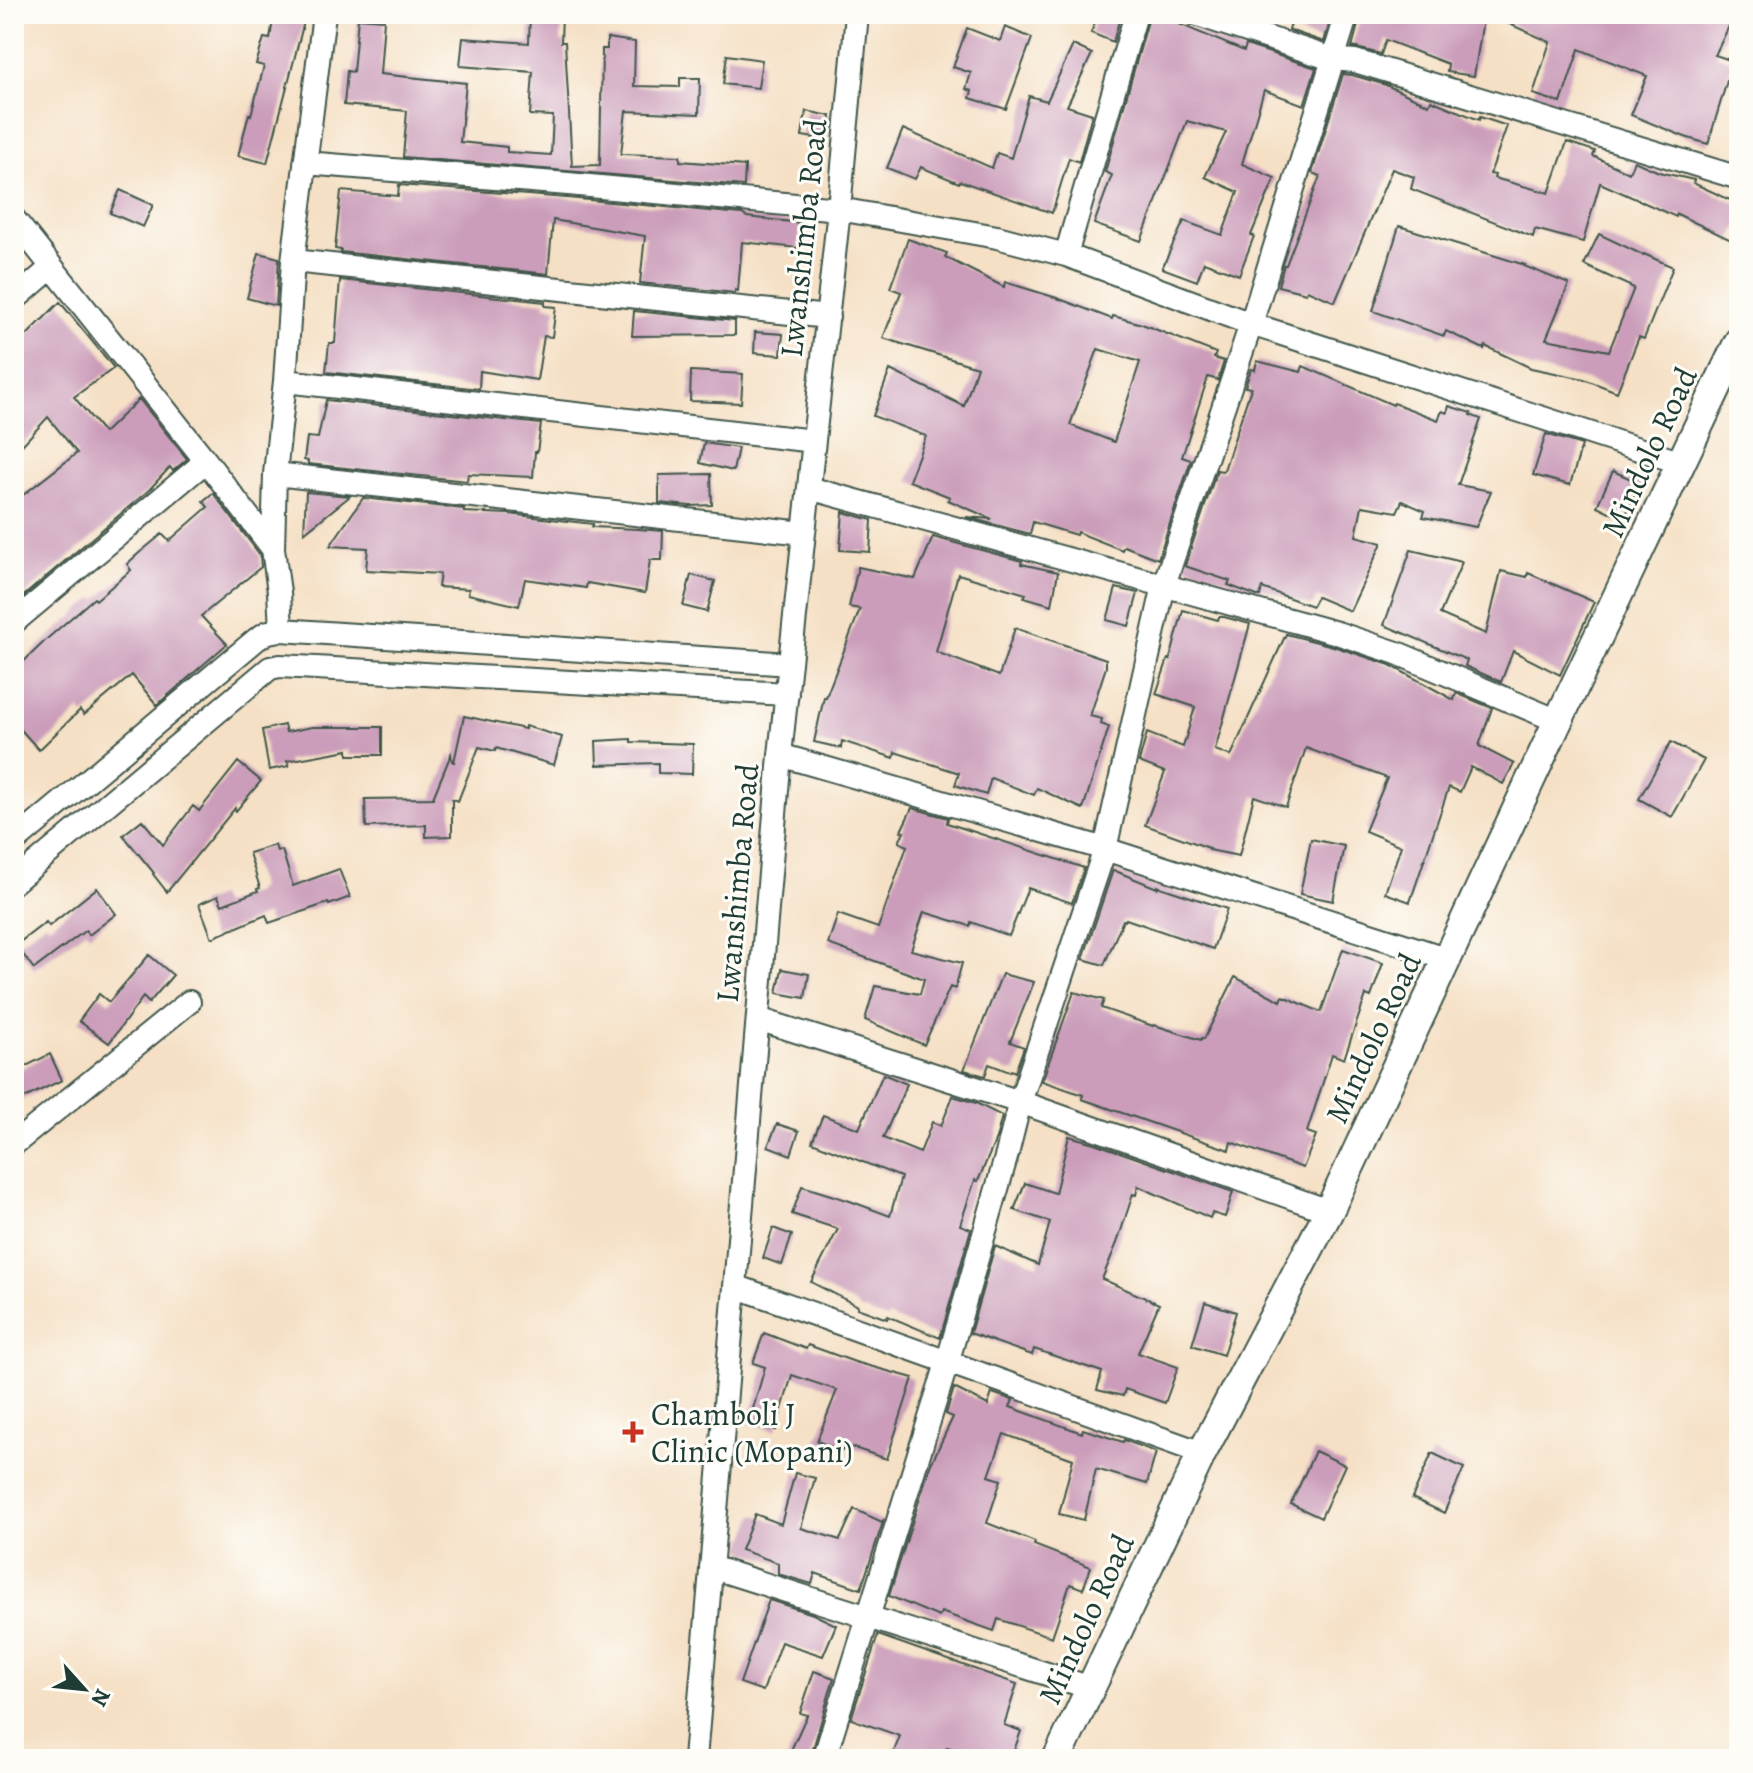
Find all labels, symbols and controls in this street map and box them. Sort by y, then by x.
street label: Lwanshimba Road [769,116,838,360]
street label: Mindolo Road [1590,359,1708,544]
street label: Lwanshimba Road [705,761,769,1004]
street label: Mindolo Road [1314,945,1432,1130]
place label: Chamboli J Clinic (Mopani) [651,1392,853,1473]
marker: Chamboli J Clinic (Mopani) [622,1421,644,1443]
street label: Mindolo Road [1027,1526,1145,1711]
north arrow [44,1649,124,1729]
text: N [84,1684,118,1712]

